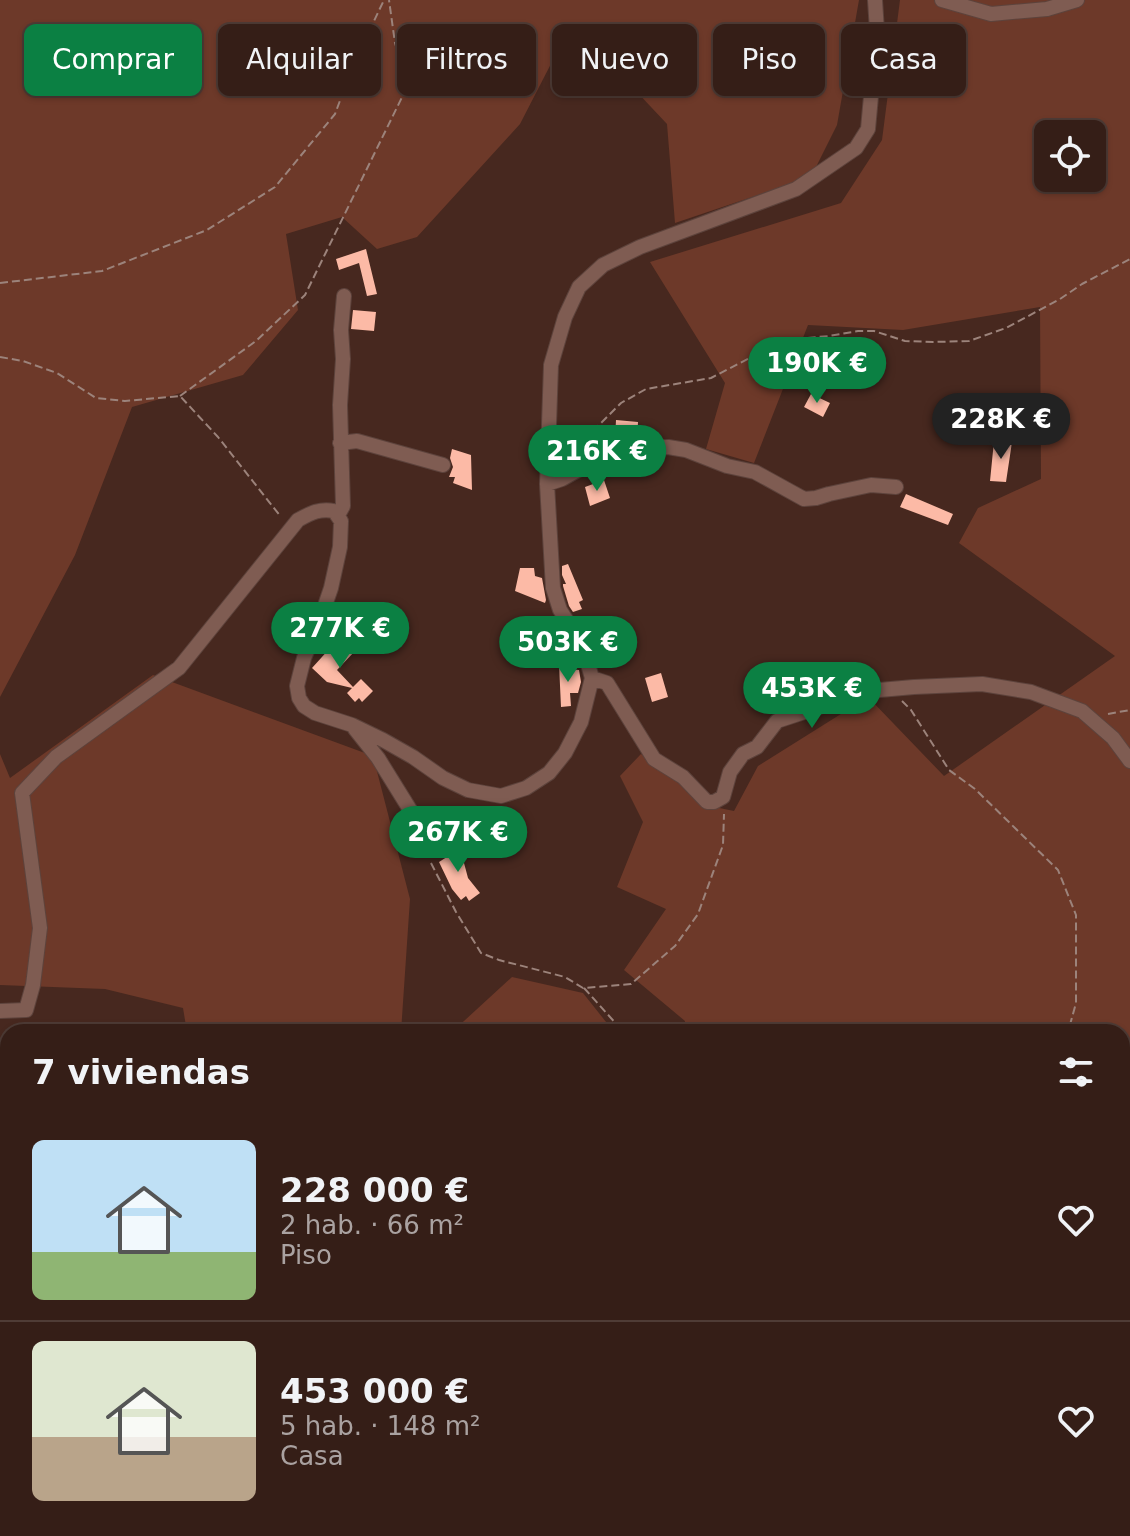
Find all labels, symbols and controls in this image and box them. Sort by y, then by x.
chip: Comprar [24,24,202,96]
chip: Alquilar [218,24,381,96]
chip: Filtros [397,24,536,96]
chip: Nuevo [552,24,697,96]
chip: Piso [713,24,825,96]
chip: Casa [841,24,966,96]
map controls [1034,120,1106,192]
button: locate [1034,120,1106,192]
pin: 190K € [752,337,882,405]
text: 190K € [766,348,868,378]
pin: 228K € [936,393,1066,461]
text: 228K € [950,404,1052,434]
pin: 216K € [532,425,662,493]
text: 216K € [546,436,648,466]
pin: 277K € [275,602,405,670]
text: 277K € [289,613,391,643]
pin: 503K € [503,616,633,684]
text: 503K € [517,627,619,657]
pin: 453K € [747,662,877,730]
text: 453K € [761,673,863,703]
pin: 267K € [393,806,523,874]
text: 267K € [407,817,509,847]
icon: filters [1054,1050,1098,1094]
text: 7 viviendas [32,1052,250,1092]
text: 228 000 € [280,1170,469,1210]
icon: home [96,1172,192,1268]
icon: heart [1054,1198,1098,1242]
text: 2 hab. · 66 m² [280,1210,464,1240]
text: Piso [280,1240,332,1270]
text: 453 000 € [280,1371,469,1411]
icon: home [96,1373,192,1469]
icon: heart [1054,1399,1098,1443]
text: 5 hab. · 148 m² [280,1411,480,1441]
text: Casa [280,1441,344,1471]

